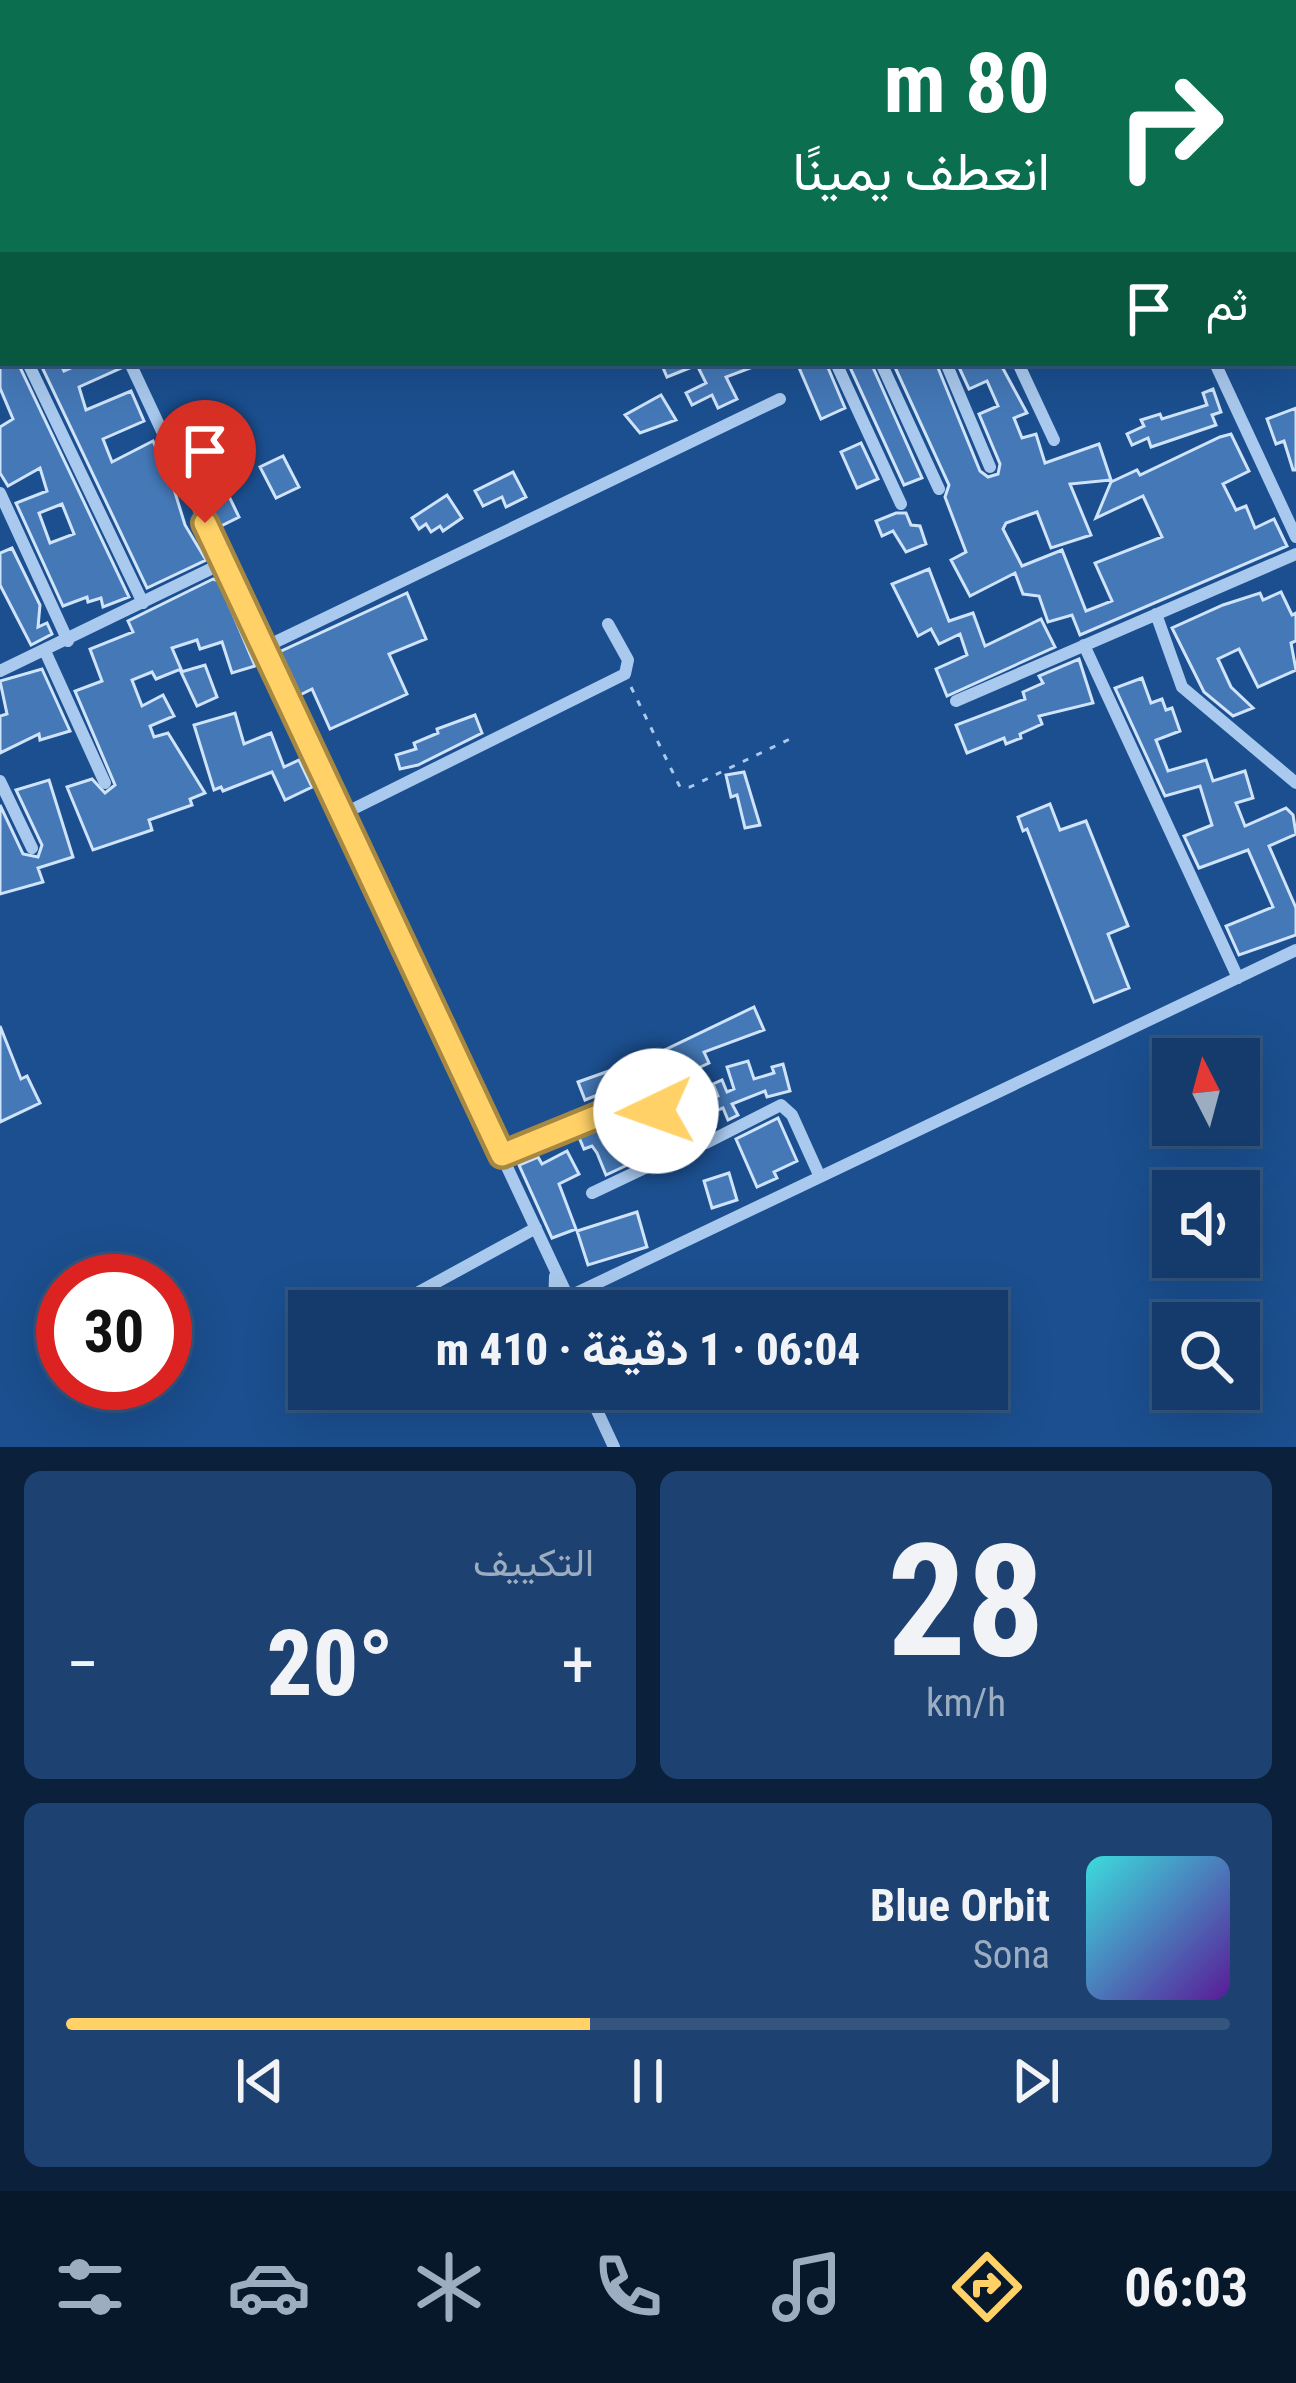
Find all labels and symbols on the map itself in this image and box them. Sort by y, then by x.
pin [154,400,256,523]
north arrow [1152,1038,1260,1146]
position arrow [593,1048,719,1174]
speed limit sign: 30 [36,1254,192,1410]

